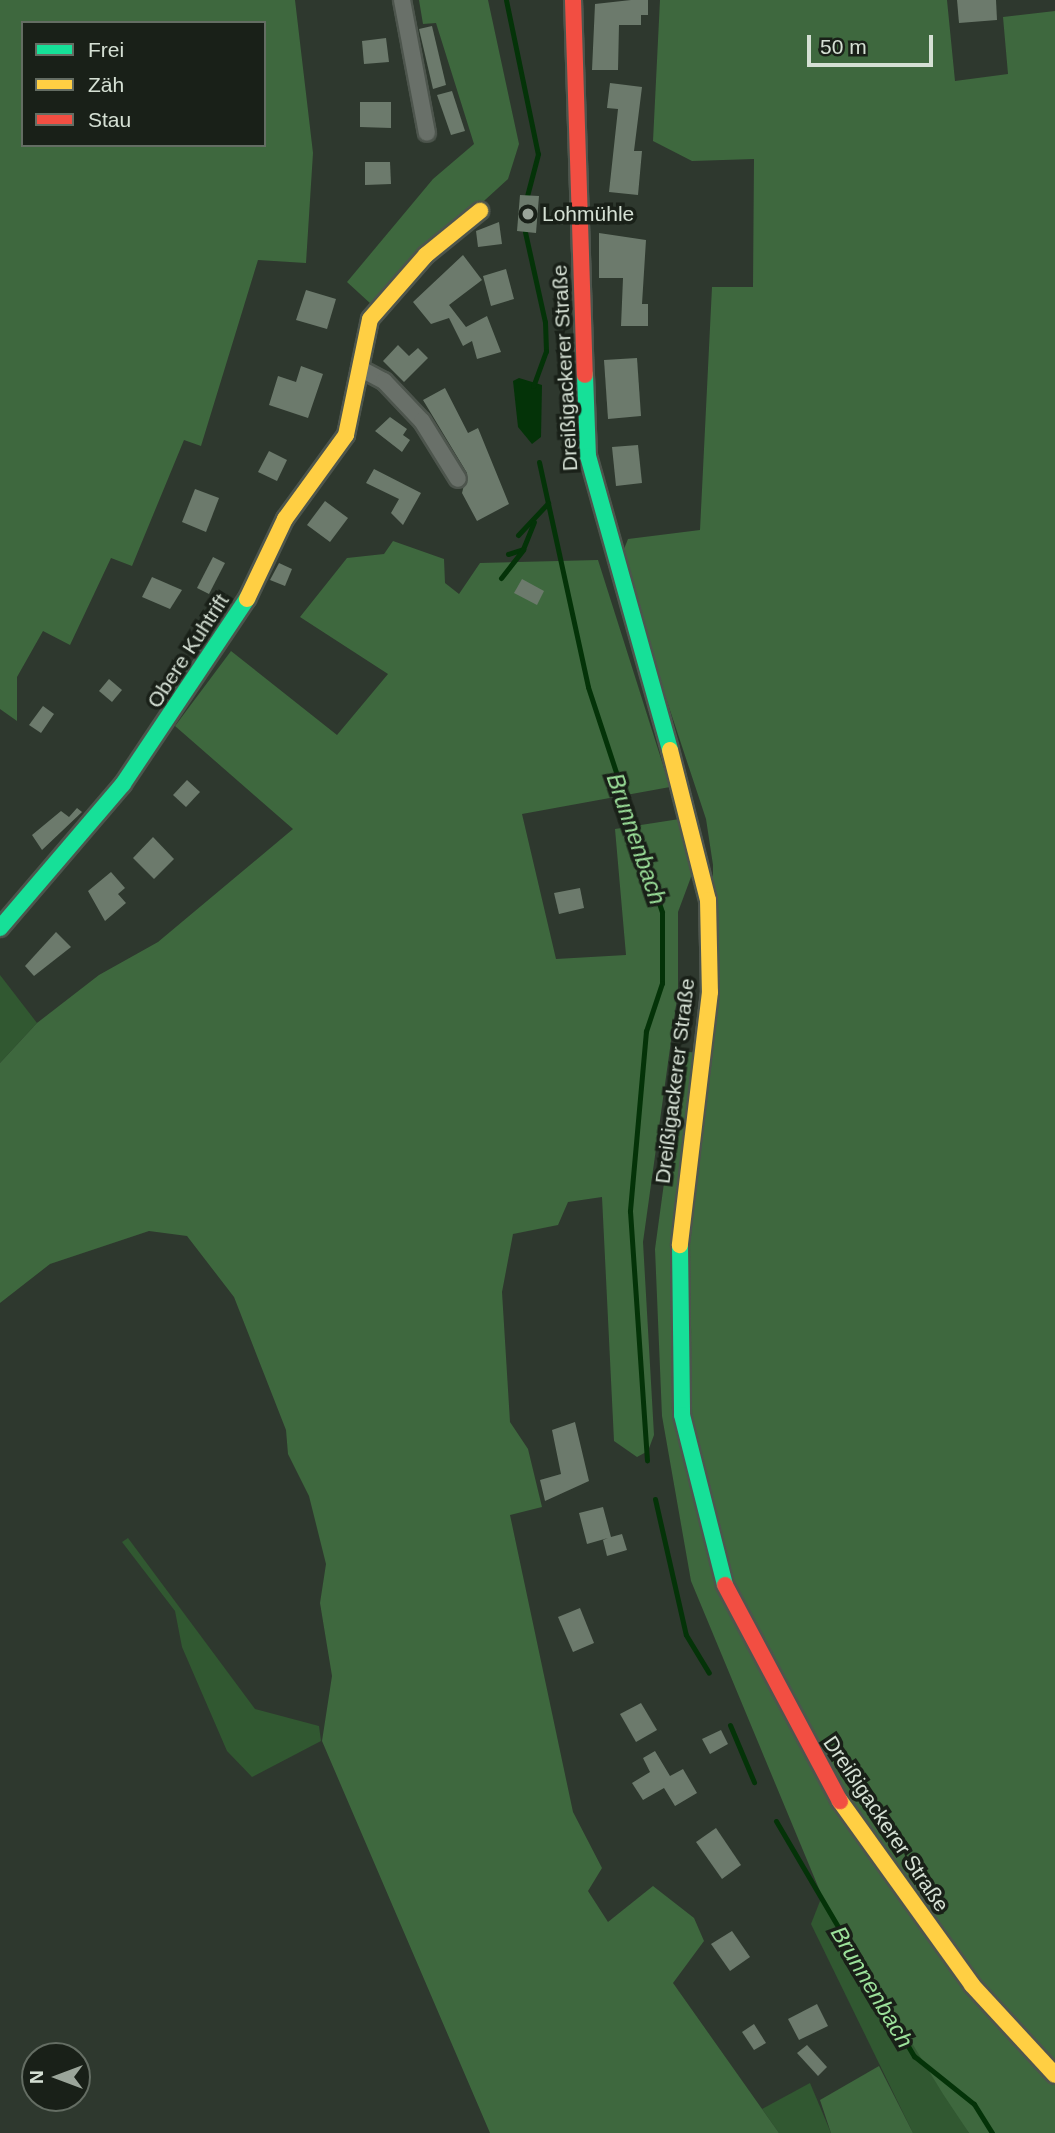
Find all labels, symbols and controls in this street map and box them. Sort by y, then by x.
legend [21,21,266,147]
scale bar [810,21,936,65]
text: 50 m [820,35,867,58]
text: Frei [88,38,124,61]
text: Zäh [88,73,124,96]
text: Stau [88,108,131,131]
place label: Lohmühle [542,201,634,227]
marker: Lohmühle [520,206,536,222]
street label: Dreißigackerer Straße [547,264,583,472]
street label: Obere Kuhtrift [142,589,234,713]
water label: Brunnenbach [601,770,671,908]
street label: Dreißigackerer Straße [650,977,700,1185]
street label: Dreißigackerer Straße [818,1731,954,1917]
water label: Brunnenbach [825,1921,919,2053]
north arrow [21,2042,91,2112]
text: N [26,2070,47,2084]

